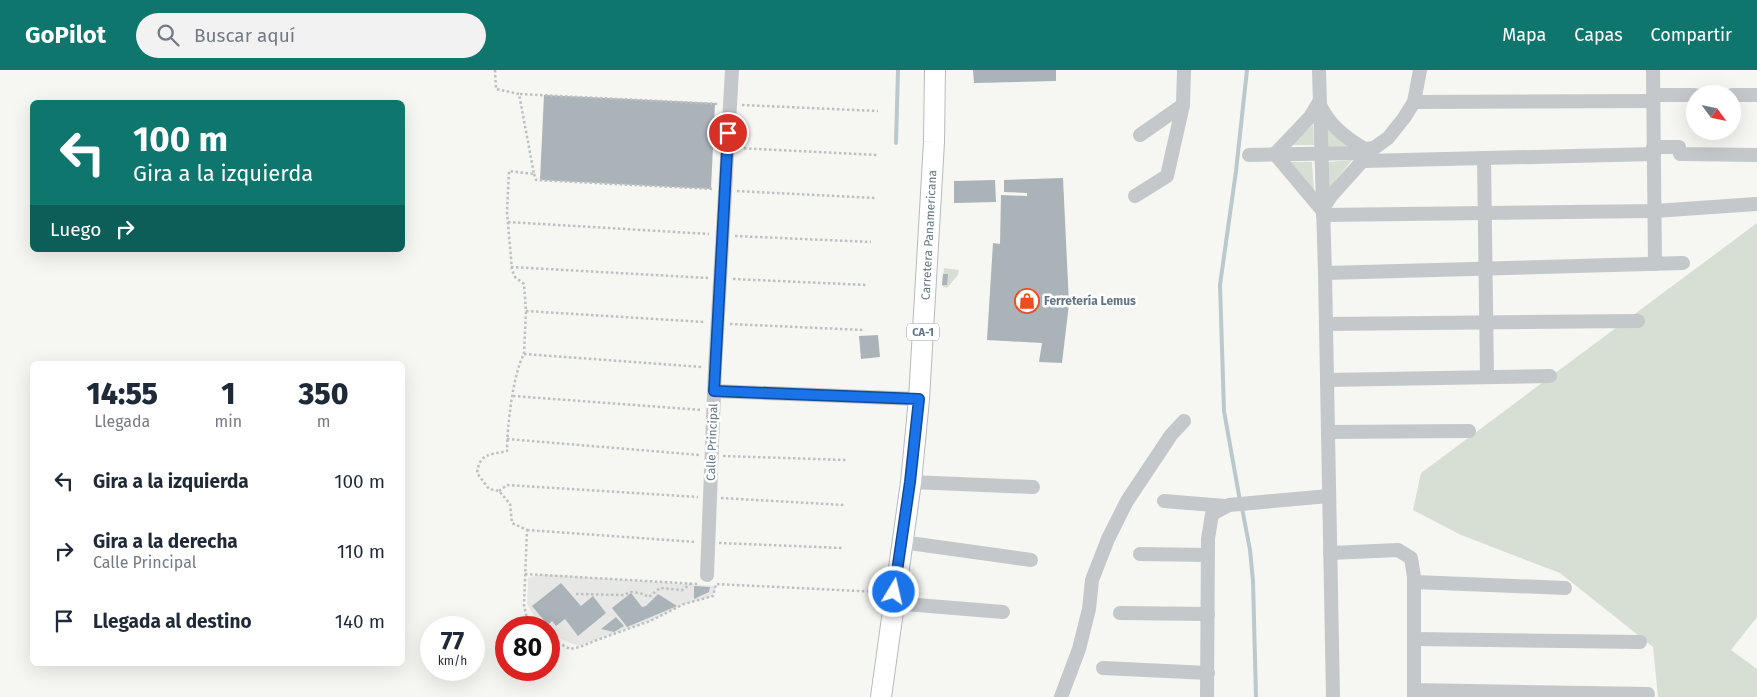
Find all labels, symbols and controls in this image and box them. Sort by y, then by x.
search box [136,13,486,58]
text: GoPilot [25,21,106,49]
icon: search [154,21,182,49]
text: Buscar aquí [194,24,295,47]
text: Mapa [1502,24,1546,46]
text: Capas [1574,24,1623,46]
text: Compartir [1651,24,1732,46]
north arrow [1686,85,1741,140]
map controls [1686,85,1741,140]
pin [707,112,749,154]
text: 100 m [133,118,228,160]
icon: arrive [714,119,742,147]
icon: left [50,120,115,185]
text: Gira a la izquierda [133,160,313,187]
street label: Carretera Panamericana [919,170,939,300]
icon: right [111,215,139,243]
text: Luego [50,218,101,241]
shop icon: Ferretería Lemus [1014,288,1040,314]
place label: Ferretería Lemus [1044,294,1136,308]
road number: CA-1 [907,323,939,340]
text: 14:55 [86,376,158,412]
text: 1 [221,376,235,412]
text: 350 [299,376,349,412]
street label: Calle Principal [704,403,720,481]
text: Llegada [94,412,150,431]
text: min [214,412,242,431]
text: m [317,412,330,431]
icon: left [50,467,78,495]
text: Gira a la izquierda [93,470,249,493]
text: 100 m [334,470,385,493]
text: Gira a la derecha [93,530,238,553]
icon: right [50,537,78,565]
text: 110 m [337,540,385,563]
text: Calle Principal [93,553,196,572]
position arrow [867,565,919,617]
icon: arrive [50,607,78,635]
text: Llegada al destino [93,610,252,633]
text: 140 m [335,610,385,633]
speed limit sign: 80 [495,616,560,681]
text: 77 [441,627,464,657]
text: km/h [438,654,467,668]

